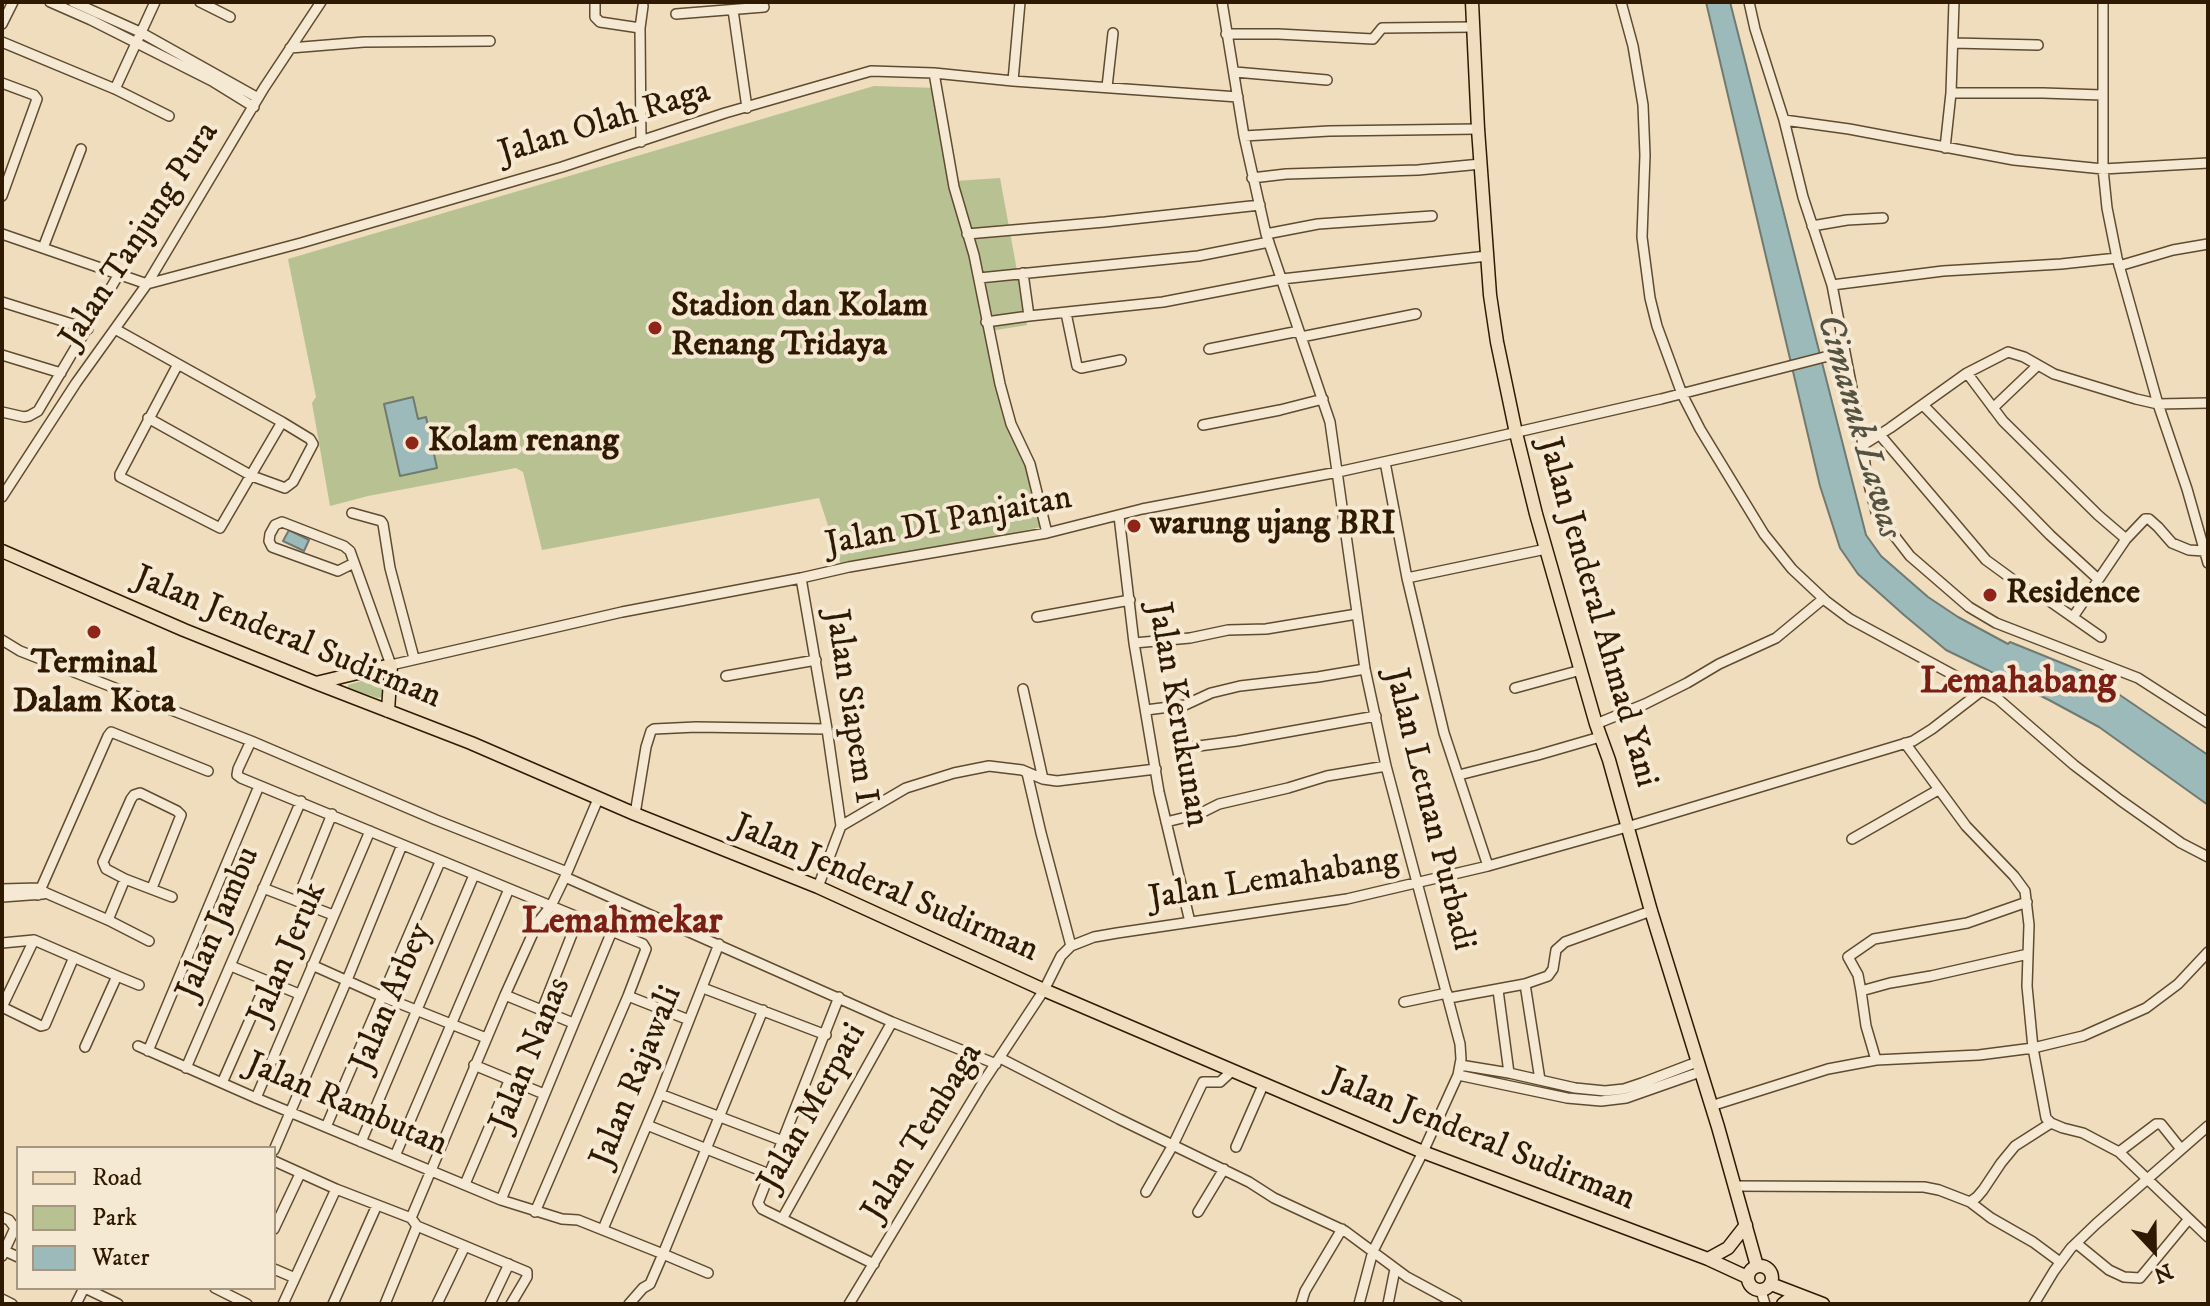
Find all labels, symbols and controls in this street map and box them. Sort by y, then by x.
street label: Jalan Olah Raga [494,73,716,175]
street label: Jalan Tanjung Pura [53,115,229,357]
place label: Stadion dan Kolam Renang Tridaya [671,288,928,368]
water label: Cimanuk Lawas [1804,310,1910,544]
marker: Stadion dan Kolam Renang Tridaya [646,319,664,337]
place label: Kolam renang [428,423,619,463]
marker: Kolam renang [403,434,421,452]
street label: Jalan Jenderal Ahmad Yani [1527,434,1665,792]
street label: Jalan DI Panjaitan [823,479,1075,567]
place label: warung ujang BRI [1150,506,1395,546]
marker: warung ujang BRI [1125,517,1143,535]
street label: Jalan Jenderal Sudirman [127,559,447,719]
place label: Residence [2006,575,2140,615]
marker: Residence [1981,586,1999,604]
street label: Jalan Kerukunan [1136,600,1216,830]
street label: Jalan Siapem I [814,607,884,807]
marker: Terminal Dalam Kota [85,623,103,641]
place label: Terminal Dalam Kota [13,645,175,724]
district label: Lemahabang [1920,661,2116,707]
street label: Jalan Letnan Purbadi [1373,665,1483,955]
street label: Jalan Jenderal Sudirman [726,807,1044,973]
street label: Jalan Jambu [170,841,270,1007]
street label: Jalan Lemahabang [1146,841,1402,921]
street label: Jalan Jeruk [241,877,337,1031]
district label: Lemahmekar [521,901,723,947]
street label: Jalan Arbey [343,918,443,1078]
street label: Jalan Nanas [483,972,581,1138]
street label: Jalan Rajawali [583,980,693,1174]
street label: Jalan Merpati [751,1017,877,1199]
street label: Jalan Tembaga [855,1037,993,1229]
street label: Jalan Rambutan [239,1045,453,1167]
street label: Jalan Jenderal Sudirman [1321,1061,1641,1221]
legend [16,1146,276,1290]
text: Road [92,1163,142,1193]
text: Park [92,1203,137,1233]
north arrow [2114,1210,2194,1290]
text: Water [92,1243,149,1273]
text: N [2150,1257,2177,1289]

